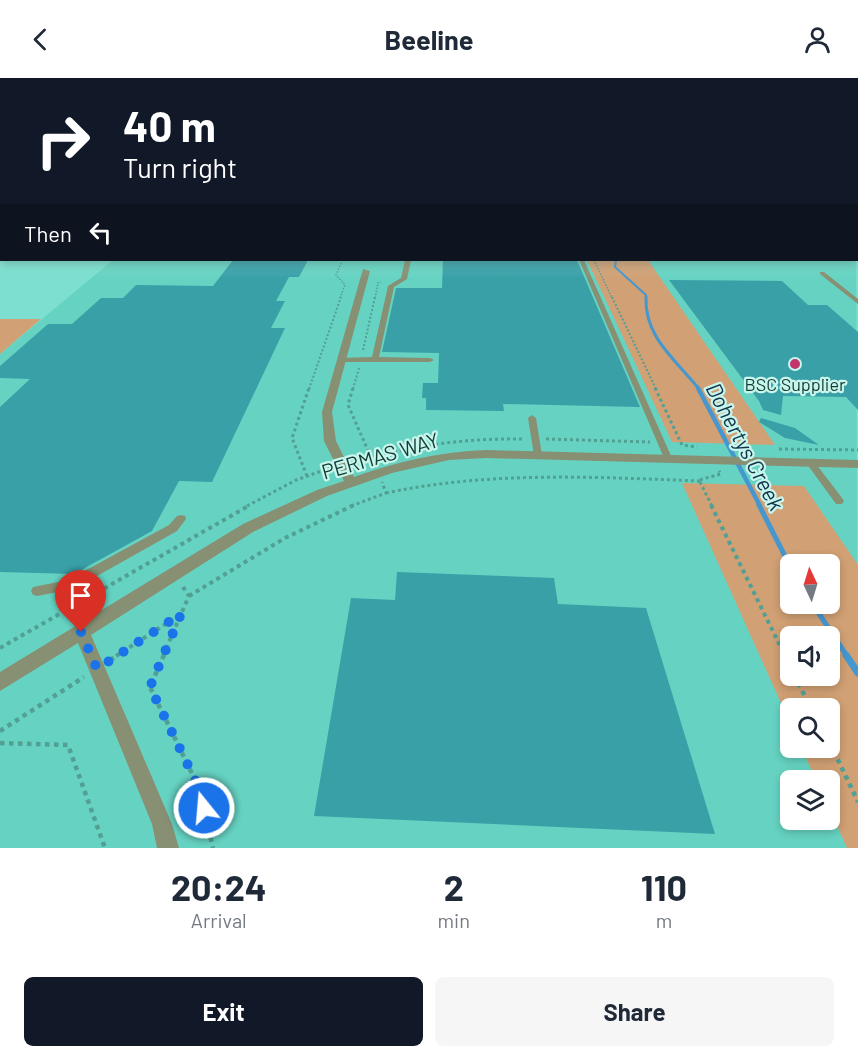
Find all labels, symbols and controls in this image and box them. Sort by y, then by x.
icon: back [24,23,57,56]
text: Beeline [384,23,474,55]
icon: person [801,23,834,56]
text: 40 m [123,100,216,150]
icon: right [24,102,102,180]
text: Turn right [123,151,237,183]
icon: left [84,216,117,249]
text: Then [24,220,72,246]
marker: BSC Supplier [788,357,802,371]
place label: BSC Supplier [744,373,846,395]
water label: Dohertys Creek [701,378,791,515]
street label: PERMAS WAY [318,426,442,484]
north arrow [780,554,840,614]
map controls [780,554,840,830]
pin [55,570,106,632]
icon: arrive [64,579,97,612]
button: sound [780,626,840,686]
button: search [780,698,840,758]
button: layers [780,770,840,830]
position arrow [172,776,236,840]
text: 20:24 [171,865,267,908]
text: 2 [444,865,464,908]
text: 110 [641,865,687,908]
text: Arrival [191,908,247,932]
text: min [438,908,470,932]
text: m [656,908,672,932]
button: Exit [24,977,423,1046]
button: Share [435,977,834,1046]

